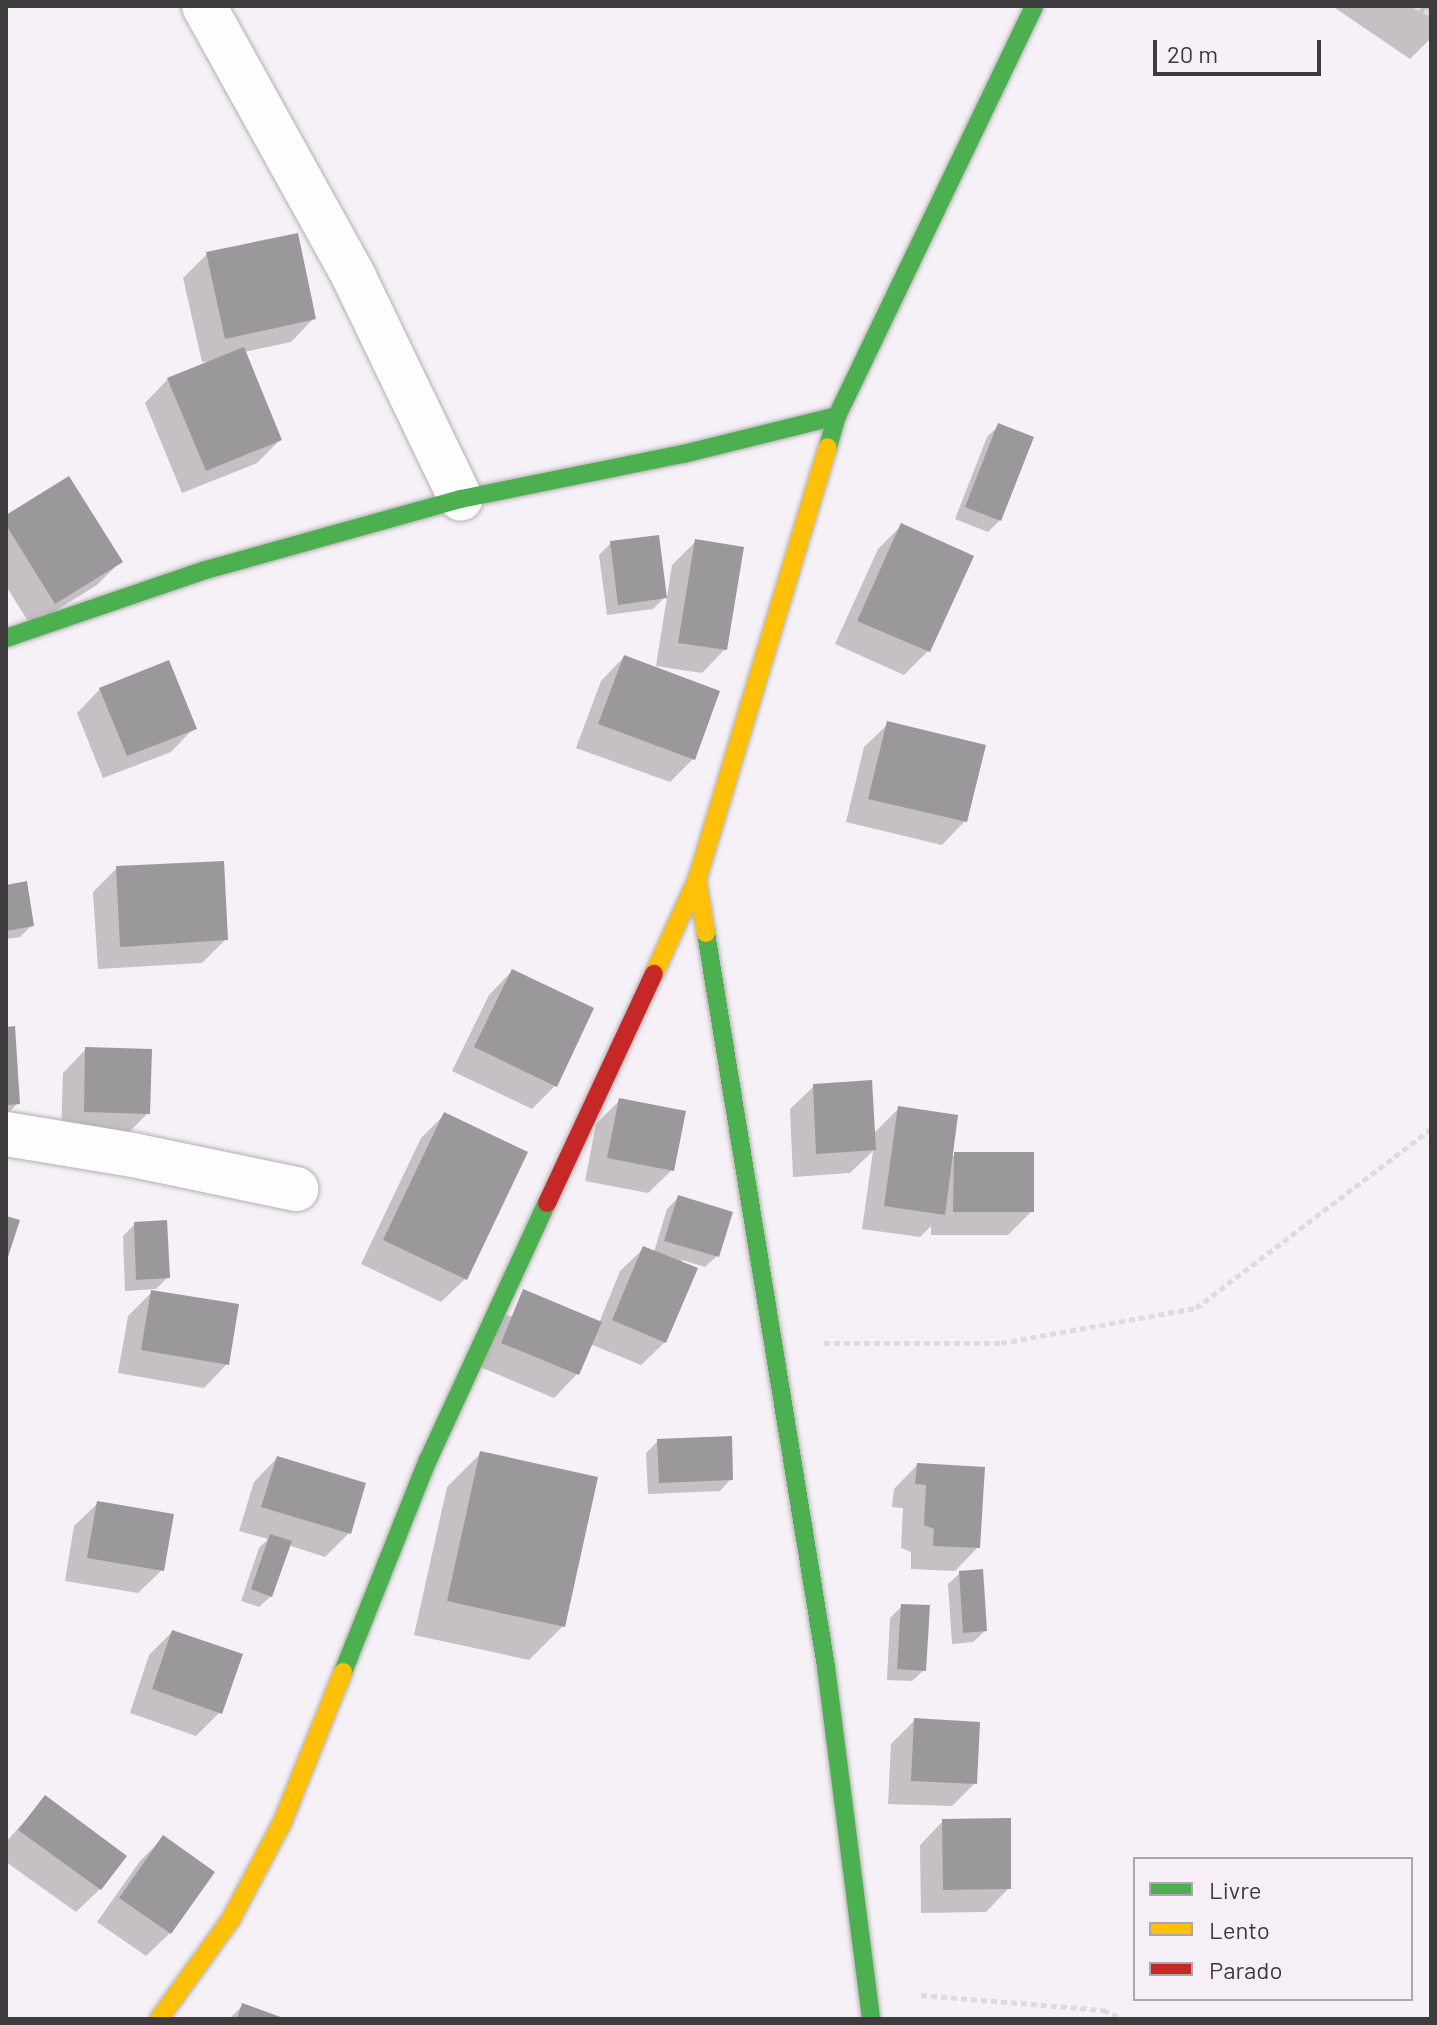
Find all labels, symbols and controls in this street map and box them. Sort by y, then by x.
scale bar [1157,24,1325,74]
text: 20 m [1167,39,1218,68]
legend [1133,1857,1413,2001]
text: Livre [1209,1875,1262,1904]
text: Lento [1209,1915,1270,1944]
text: Parado [1209,1955,1283,1984]

